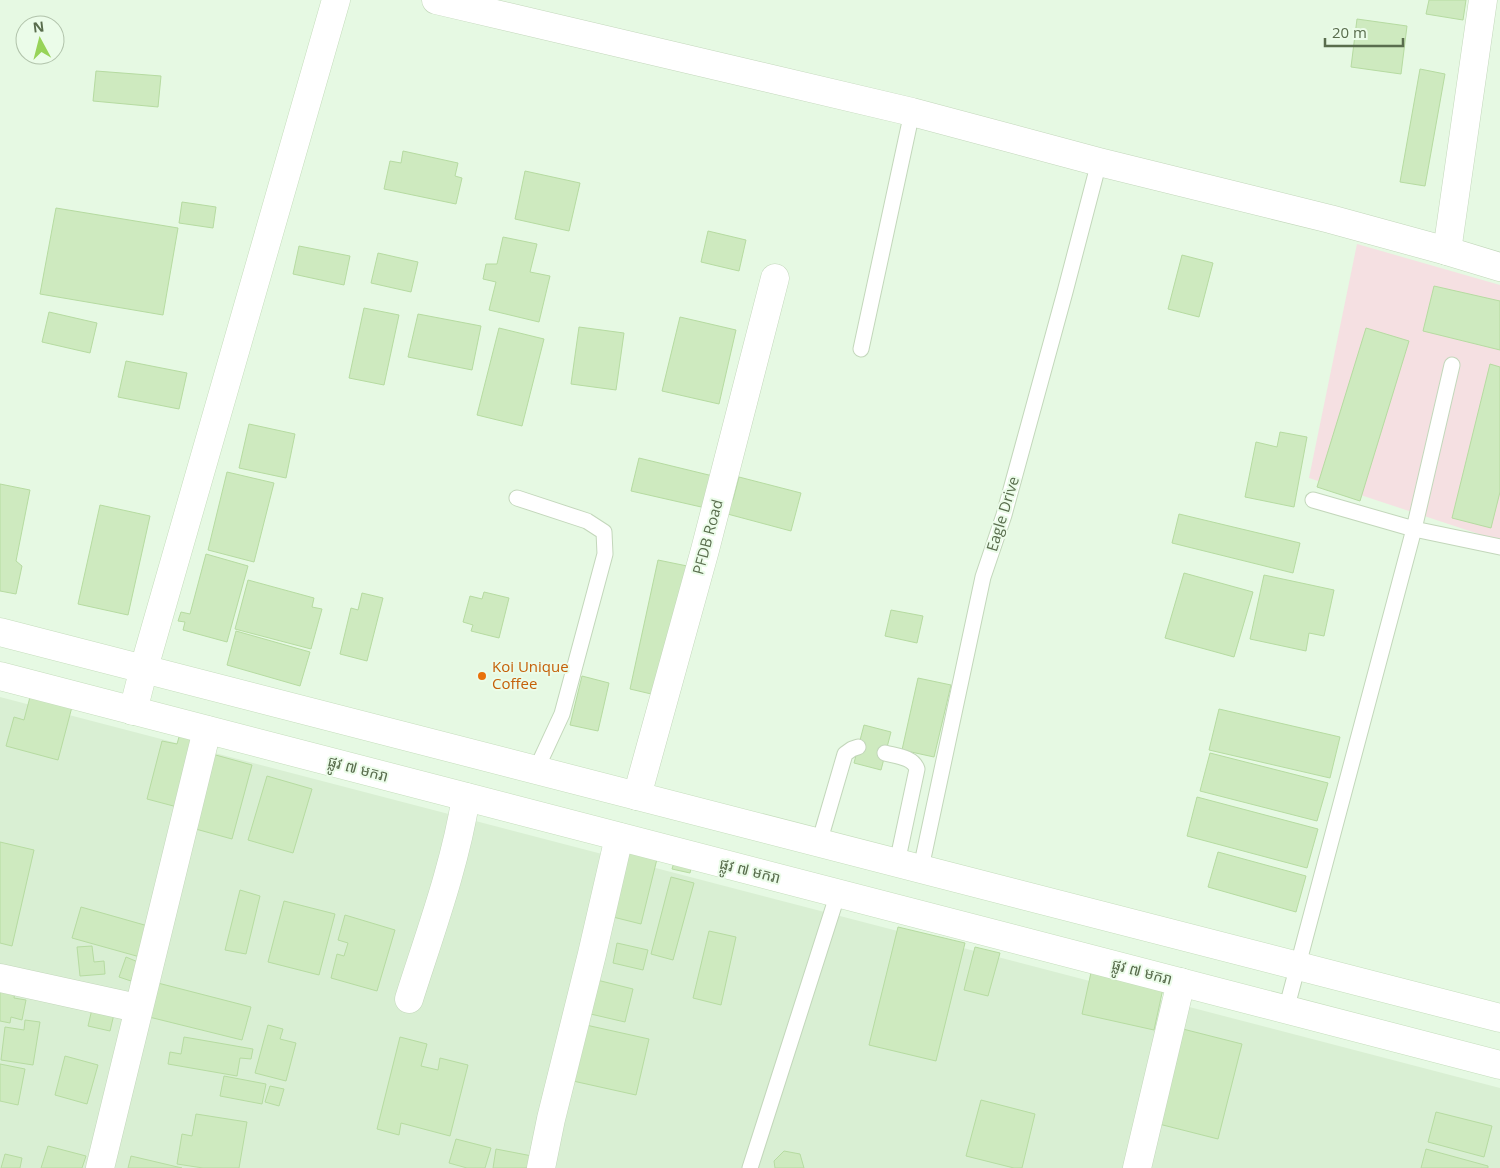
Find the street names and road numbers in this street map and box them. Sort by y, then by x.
street label: Eagle Drive [981,474,1023,554]
street label: PFDB Road [687,497,727,577]
street label: ផ្លូវ ៧ មករា [324,750,391,790]
street label: ផ្លូវ ៧ មករា [717,853,783,892]
street label: ផ្លូវ ៧ មករា [1108,953,1175,993]

